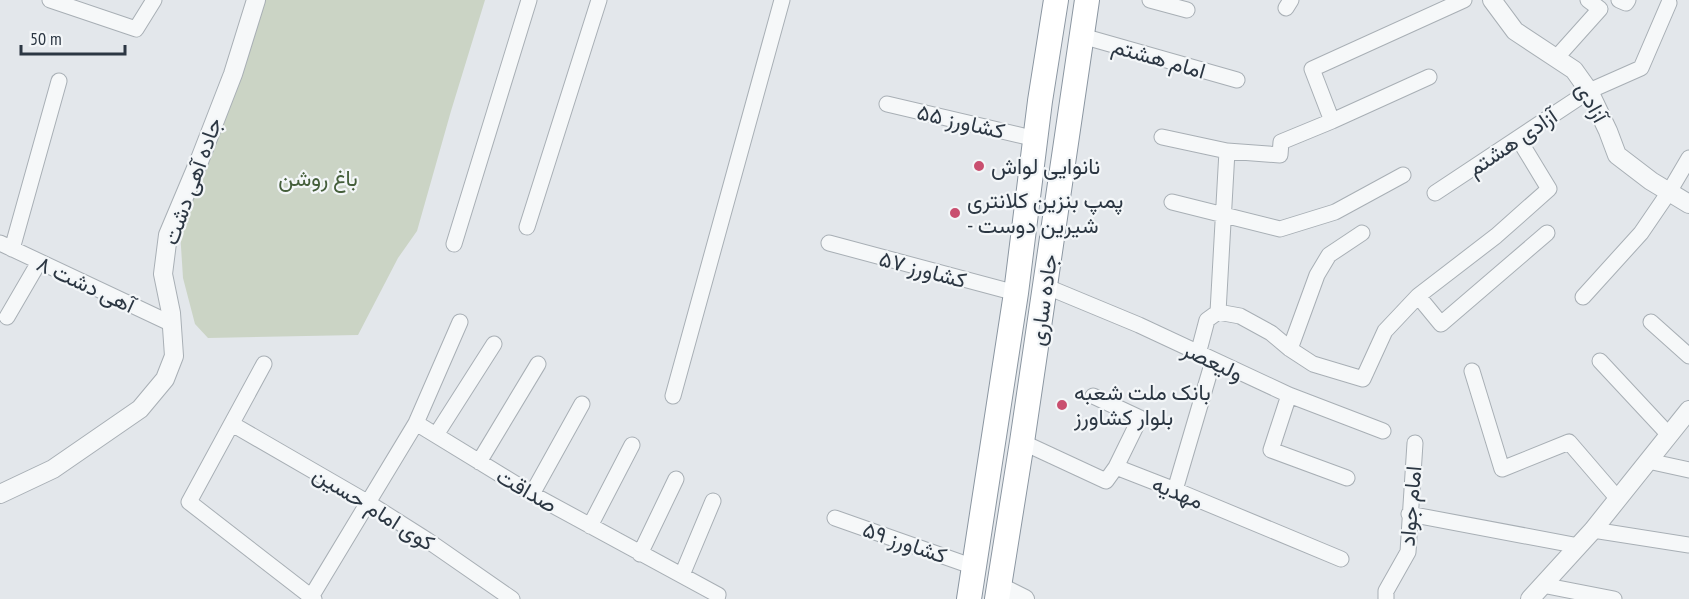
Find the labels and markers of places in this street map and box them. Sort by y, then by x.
place label: نانوایی لواش [991,152,1100,180]
marker: نانوایی لواش [972,159,986,173]
place label: پمپ بنزین کلانتری - شیرین دوست [967,186,1123,239]
marker: پمپ بنزین کلانتری - شیرین دوست [948,206,962,220]
place label: بانک ملت شعبه بلوار کشاورز [1073,378,1211,431]
marker: بانک ملت شعبه بلوار کشاورز [1055,398,1069,412]

